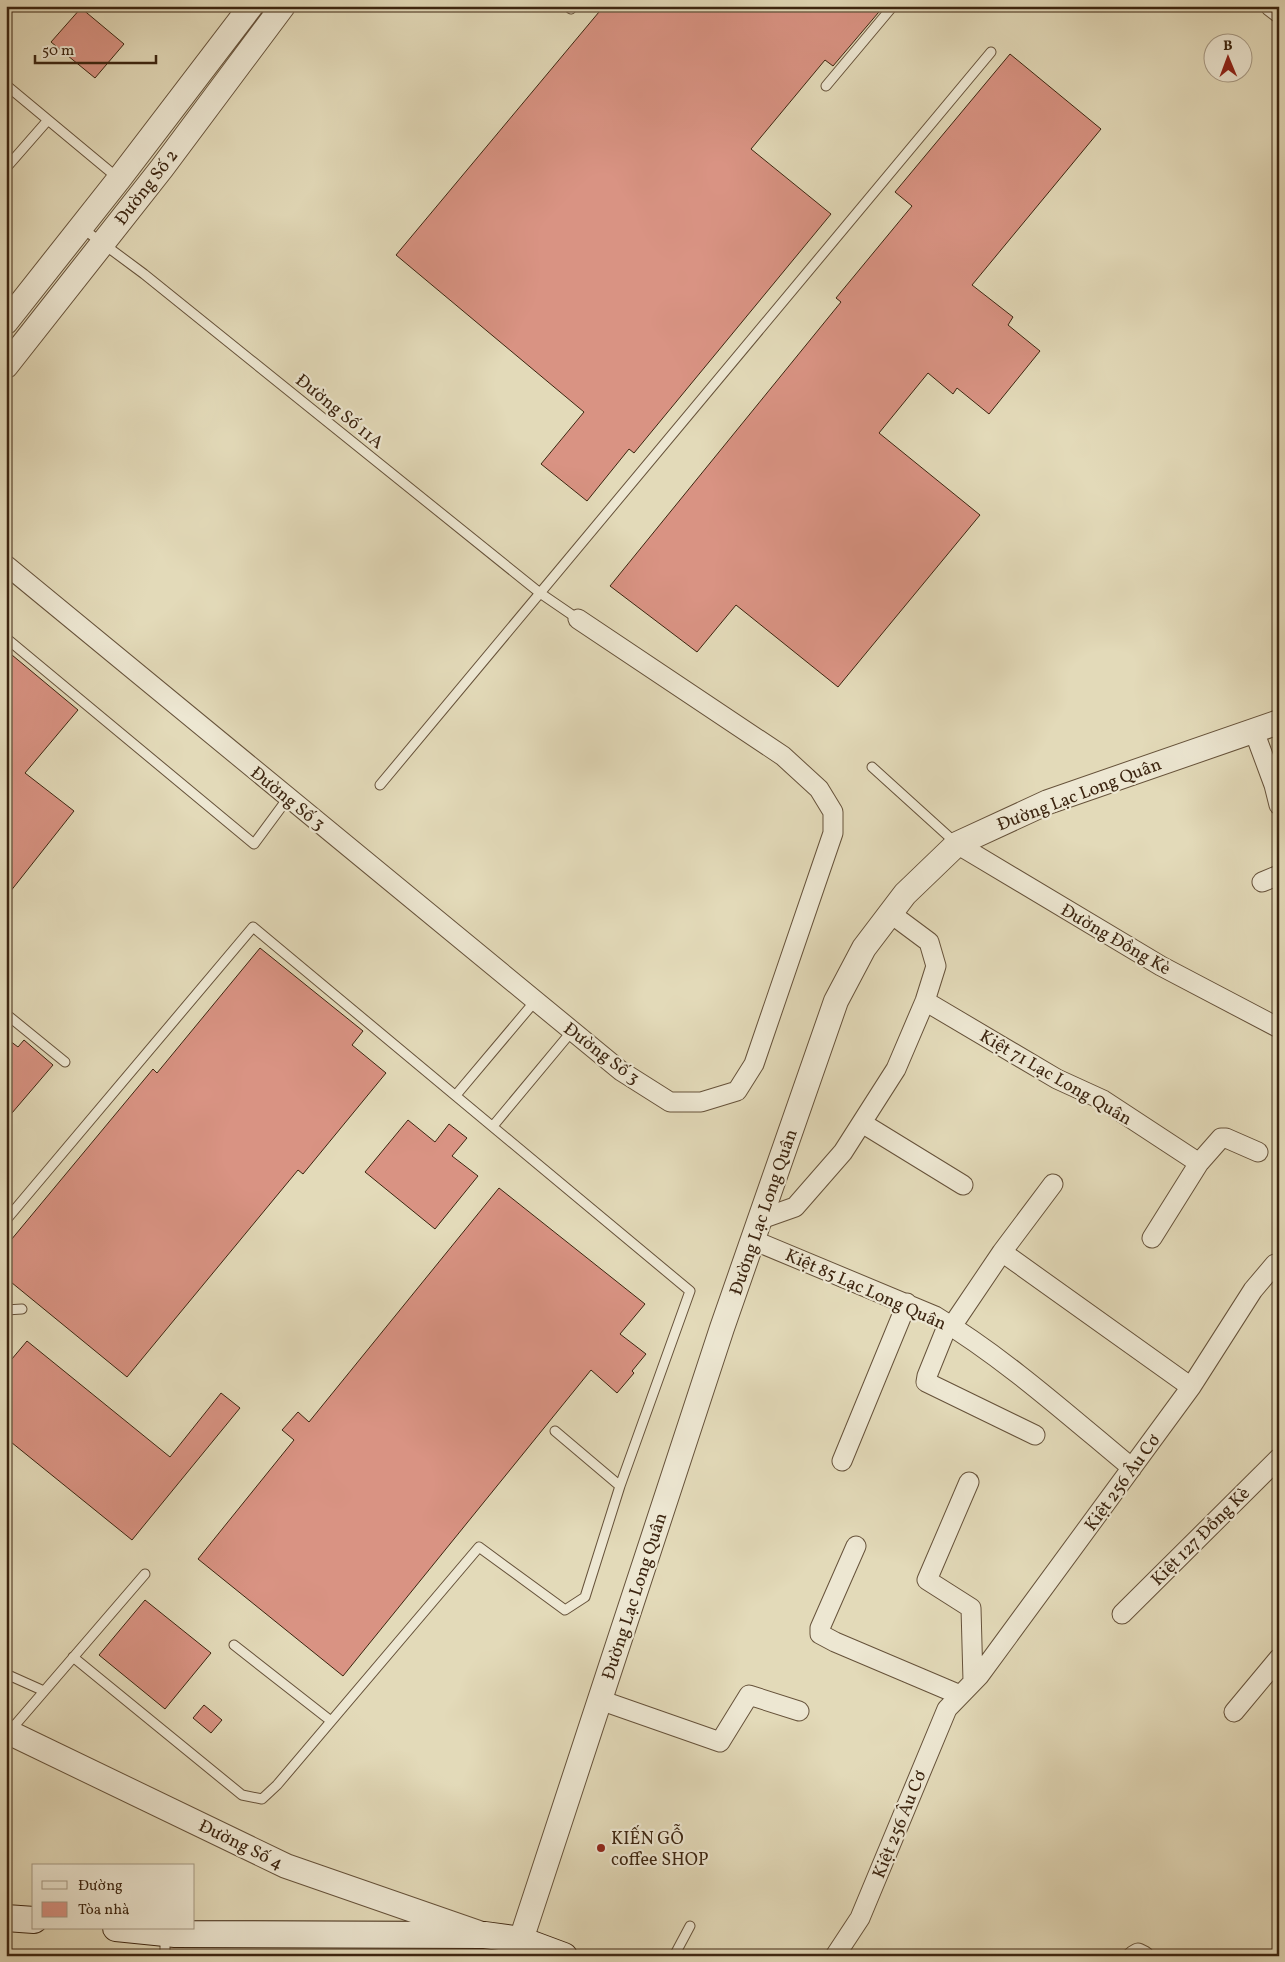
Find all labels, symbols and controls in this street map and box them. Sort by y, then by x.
scale bar [35,32,156,64]
north arrow [1202,32,1252,82]
text: B [1223,37,1233,56]
text: 50 m [42,41,74,62]
street label: Đường Số 2 [110,145,185,231]
street label: Đường Số 11A [290,369,389,456]
street label: Đường Lạc Long Quân [994,752,1166,838]
street label: Đường Số 3 [244,761,330,837]
street label: Đường Đồng Kè [1055,899,1175,982]
street label: Đường Số 3 [558,1017,644,1091]
street label: Kiệt 71 Lạc Long Quân [974,1024,1136,1132]
street label: Đường Lạc Long Quân [724,1126,805,1299]
street label: Kiệt 85 Lạc Long Quân [781,1244,950,1337]
street label: Kiệt 256 Âu Cơ [1079,1429,1167,1537]
street label: Kiệt 127 Đồng Kè [1146,1482,1256,1592]
street label: Đường Lạc Long Quân [597,1510,674,1683]
street label: Kiệt 256 Âu Cơ [867,1767,934,1883]
street label: Đường Số 4 [194,1814,287,1877]
place label: KIẾN GỖ coffee SHOP [611,1823,708,1873]
marker: KIẾN GỖ coffee SHOP [595,1842,607,1854]
legend [32,1864,195,1930]
text: Đường [78,1876,123,1897]
text: Tòa nhà [78,1900,130,1921]

